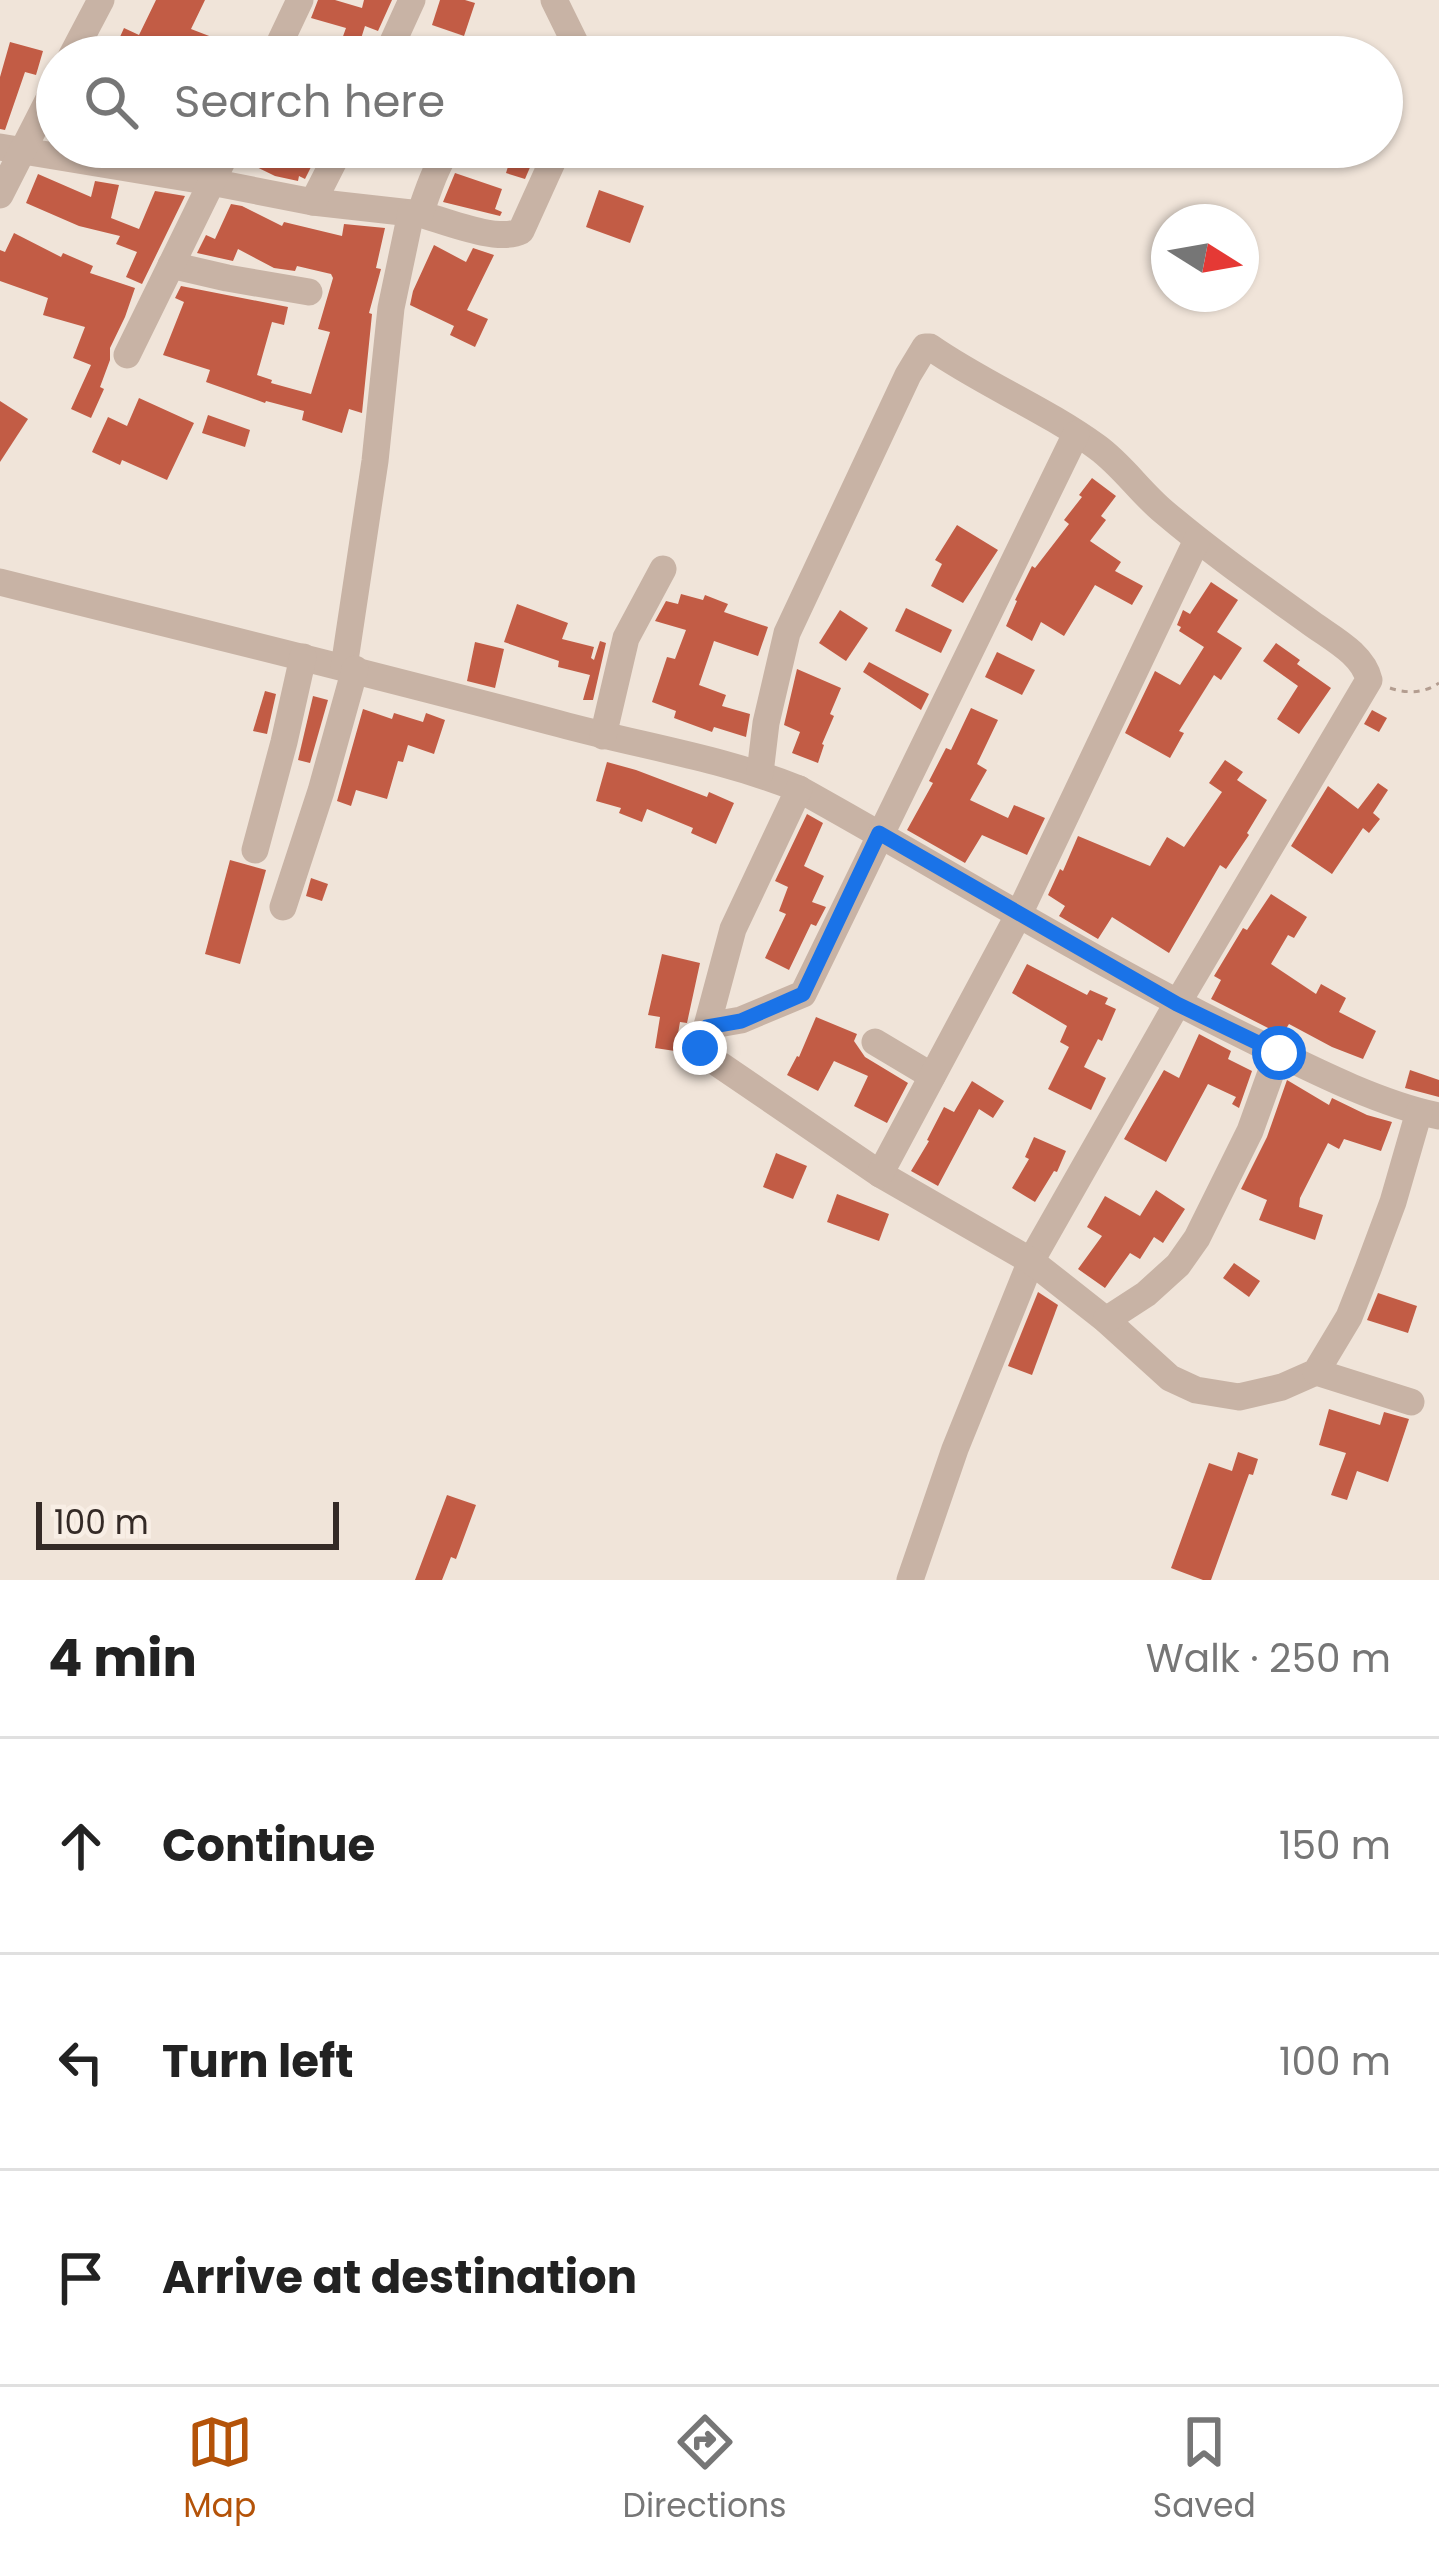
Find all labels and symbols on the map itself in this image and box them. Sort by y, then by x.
north arrow [1151,204,1259,312]
route end [673,1021,727,1075]
route start [1252,1026,1306,1080]
scale bar [36,1496,339,1549]

